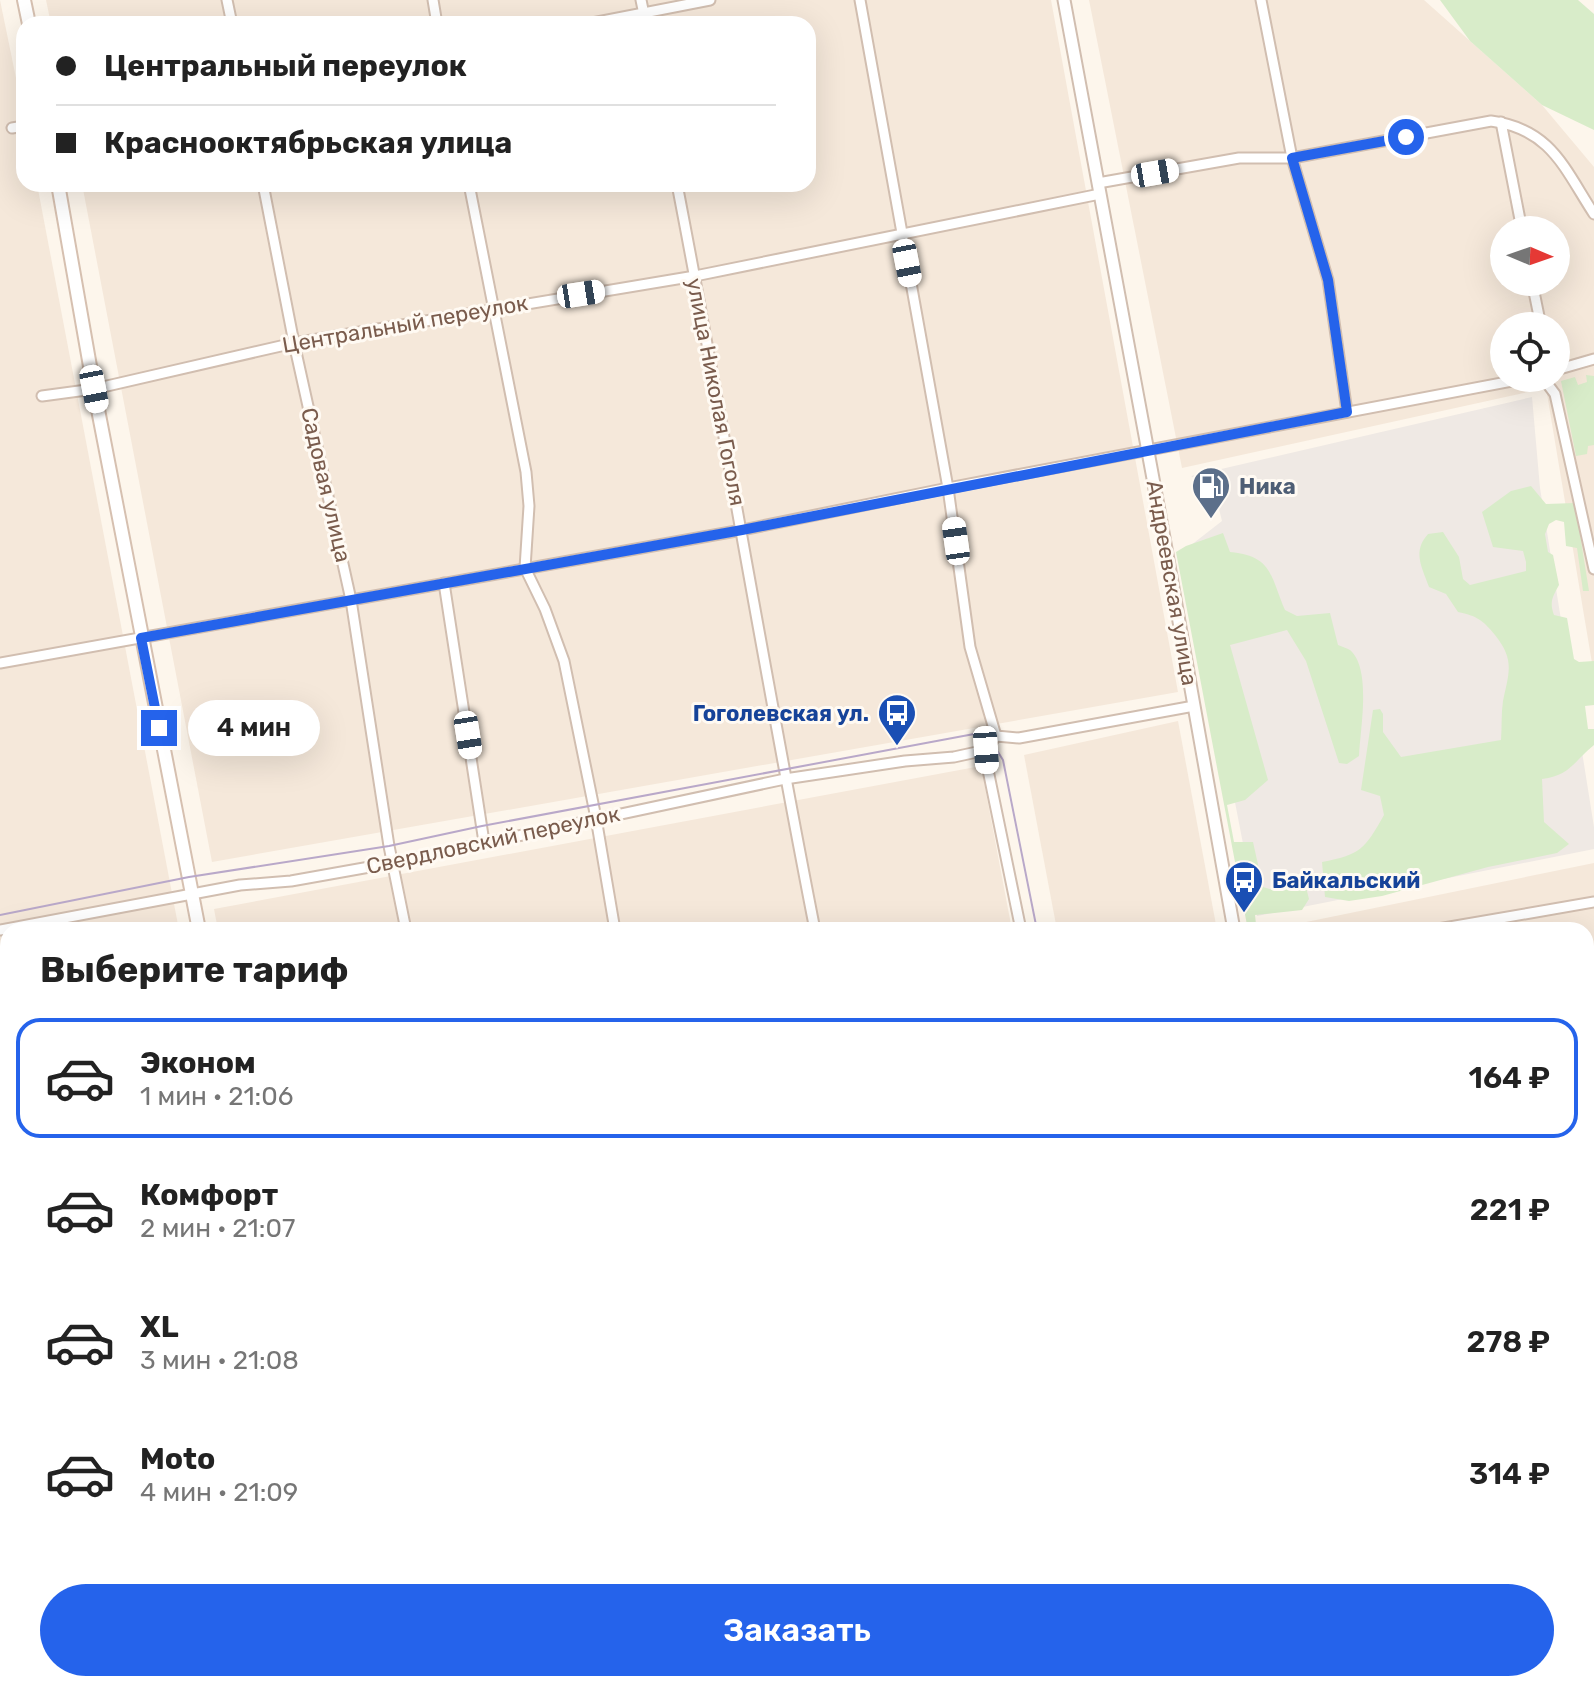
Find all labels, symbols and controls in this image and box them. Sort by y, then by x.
text: Центральный переулок [104,48,467,84]
route start [1388,119,1424,155]
text: Краснооктябрьская улица [104,125,512,161]
car [1129,157,1181,189]
north arrow [1490,216,1570,296]
map controls [1490,216,1570,392]
car [891,237,923,289]
street label: улица Николая Гоголя [681,276,751,508]
car [555,278,607,310]
street label: Центральный переулок [280,289,530,359]
button: locate [1490,312,1570,392]
car [78,363,110,415]
street label: Садовая улица [295,405,357,565]
fuel station icon: Ника [1190,465,1232,520]
place label: Ника [1239,473,1296,500]
street label: Андреевская улица [1141,478,1203,688]
car [941,516,971,566]
bus stop icon: Гоголевская ул. [876,692,918,747]
callout: 4 мин [187,700,319,756]
place label: Гоголевская ул. [693,700,869,727]
car [452,709,484,761]
route end [141,710,177,746]
text: 4 мин [217,712,291,743]
car [972,725,1000,775]
street label: Свердловский переулок [364,800,622,880]
bus stop icon: Байкальский [1223,859,1265,914]
place label: Байкальский [1272,867,1420,894]
text: Выберите тариф [40,948,349,991]
icon: car [44,1042,116,1114]
text: Эконом [140,1045,256,1081]
text: 164 ₽ [1469,1060,1550,1096]
text: 1 мин · 21:06 [140,1081,293,1112]
icon: car [44,1174,116,1246]
text: Комфорт [140,1177,278,1213]
text: 221 ₽ [1470,1192,1550,1228]
text: 2 мин · 21:07 [140,1213,295,1244]
icon: car [44,1306,116,1378]
text: XL [140,1309,179,1345]
text: 278 ₽ [1466,1324,1550,1360]
text: 3 мин · 21:08 [140,1345,299,1376]
icon: car [44,1438,116,1510]
text: Moto [140,1441,215,1477]
text: 314 ₽ [1469,1456,1550,1492]
text: 4 мин · 21:09 [140,1477,298,1508]
button: Заказать [40,1584,1554,1676]

